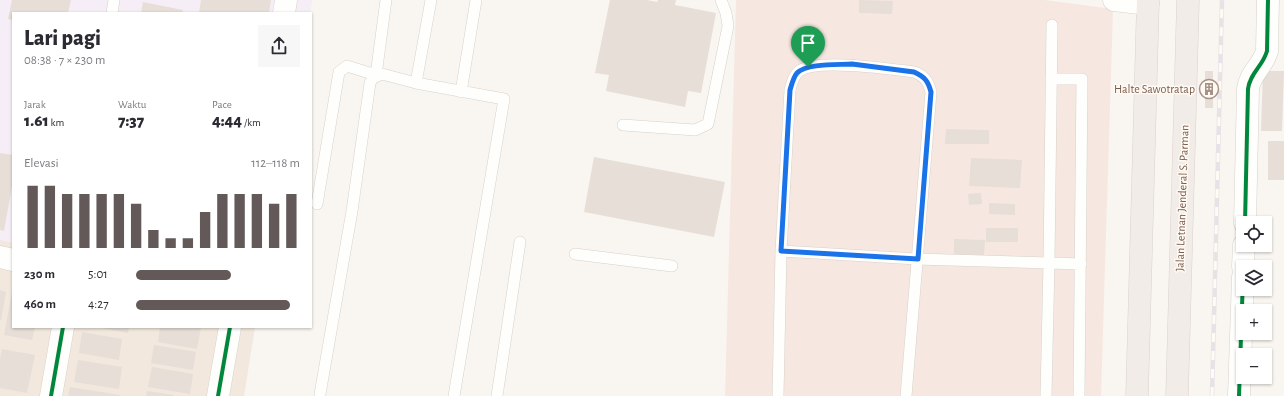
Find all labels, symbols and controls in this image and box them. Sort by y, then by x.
button: share [258,25,300,67]
pin [791,26,825,67]
text: Lari pagi [24,27,101,49]
icon: arrive [797,32,819,54]
text: 08:38 · 7 × 230 m [24,54,105,67]
building icon: Halte Sawotratap [1198,78,1220,100]
place label: Halte Sawotratap [1114,83,1195,95]
text: Jarak [24,99,46,110]
text: Waktu [118,99,146,110]
text: Pace [212,99,232,110]
text: 1.61 [24,112,49,129]
text: 7:37 [118,112,144,129]
text: 4:44 [212,112,242,129]
text: km [49,117,64,128]
text: /km [242,117,261,128]
street label: Jalan Letnan Jenderal S. Parman [1173,124,1191,272]
text: Elevasi [24,157,59,170]
text: 112–118 m [251,157,300,170]
map controls [1236,216,1272,384]
button: locate [1236,216,1272,252]
button: layers [1236,260,1272,296]
text: 230 m [24,268,55,281]
text: 5:01 [88,268,108,281]
text: 460 m [24,298,56,311]
text: 4:27 [88,298,109,311]
button: + [1236,304,1272,340]
button: − [1236,348,1272,384]

